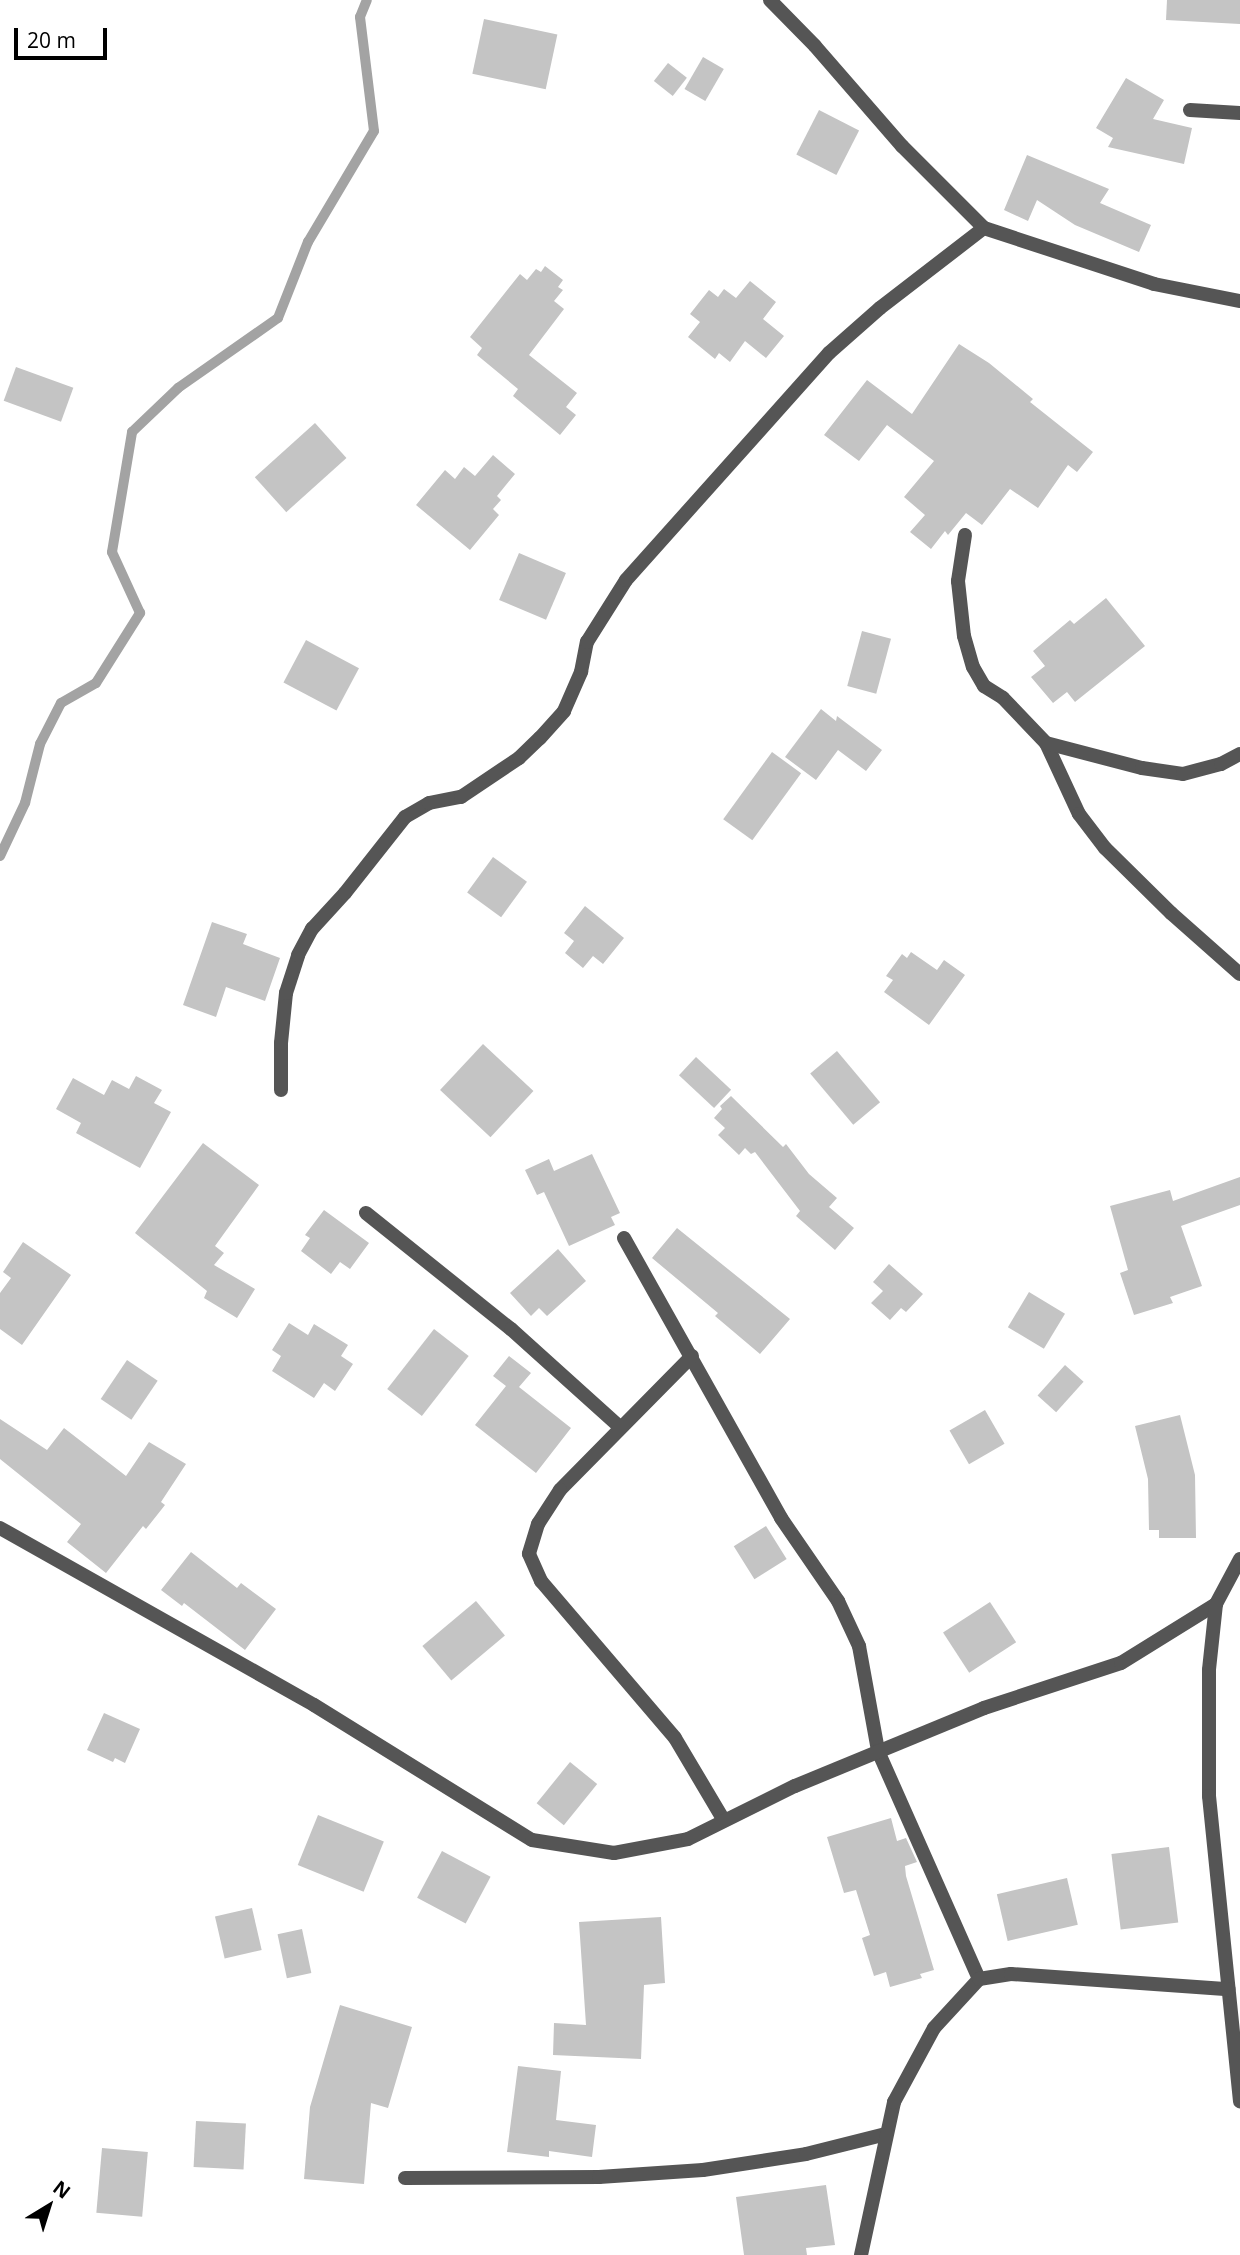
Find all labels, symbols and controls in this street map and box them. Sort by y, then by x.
scale bar [18,14,110,58]
text: 20 m [27,26,76,54]
north arrow [14,2171,84,2241]
text: N [48,2174,76,2204]

